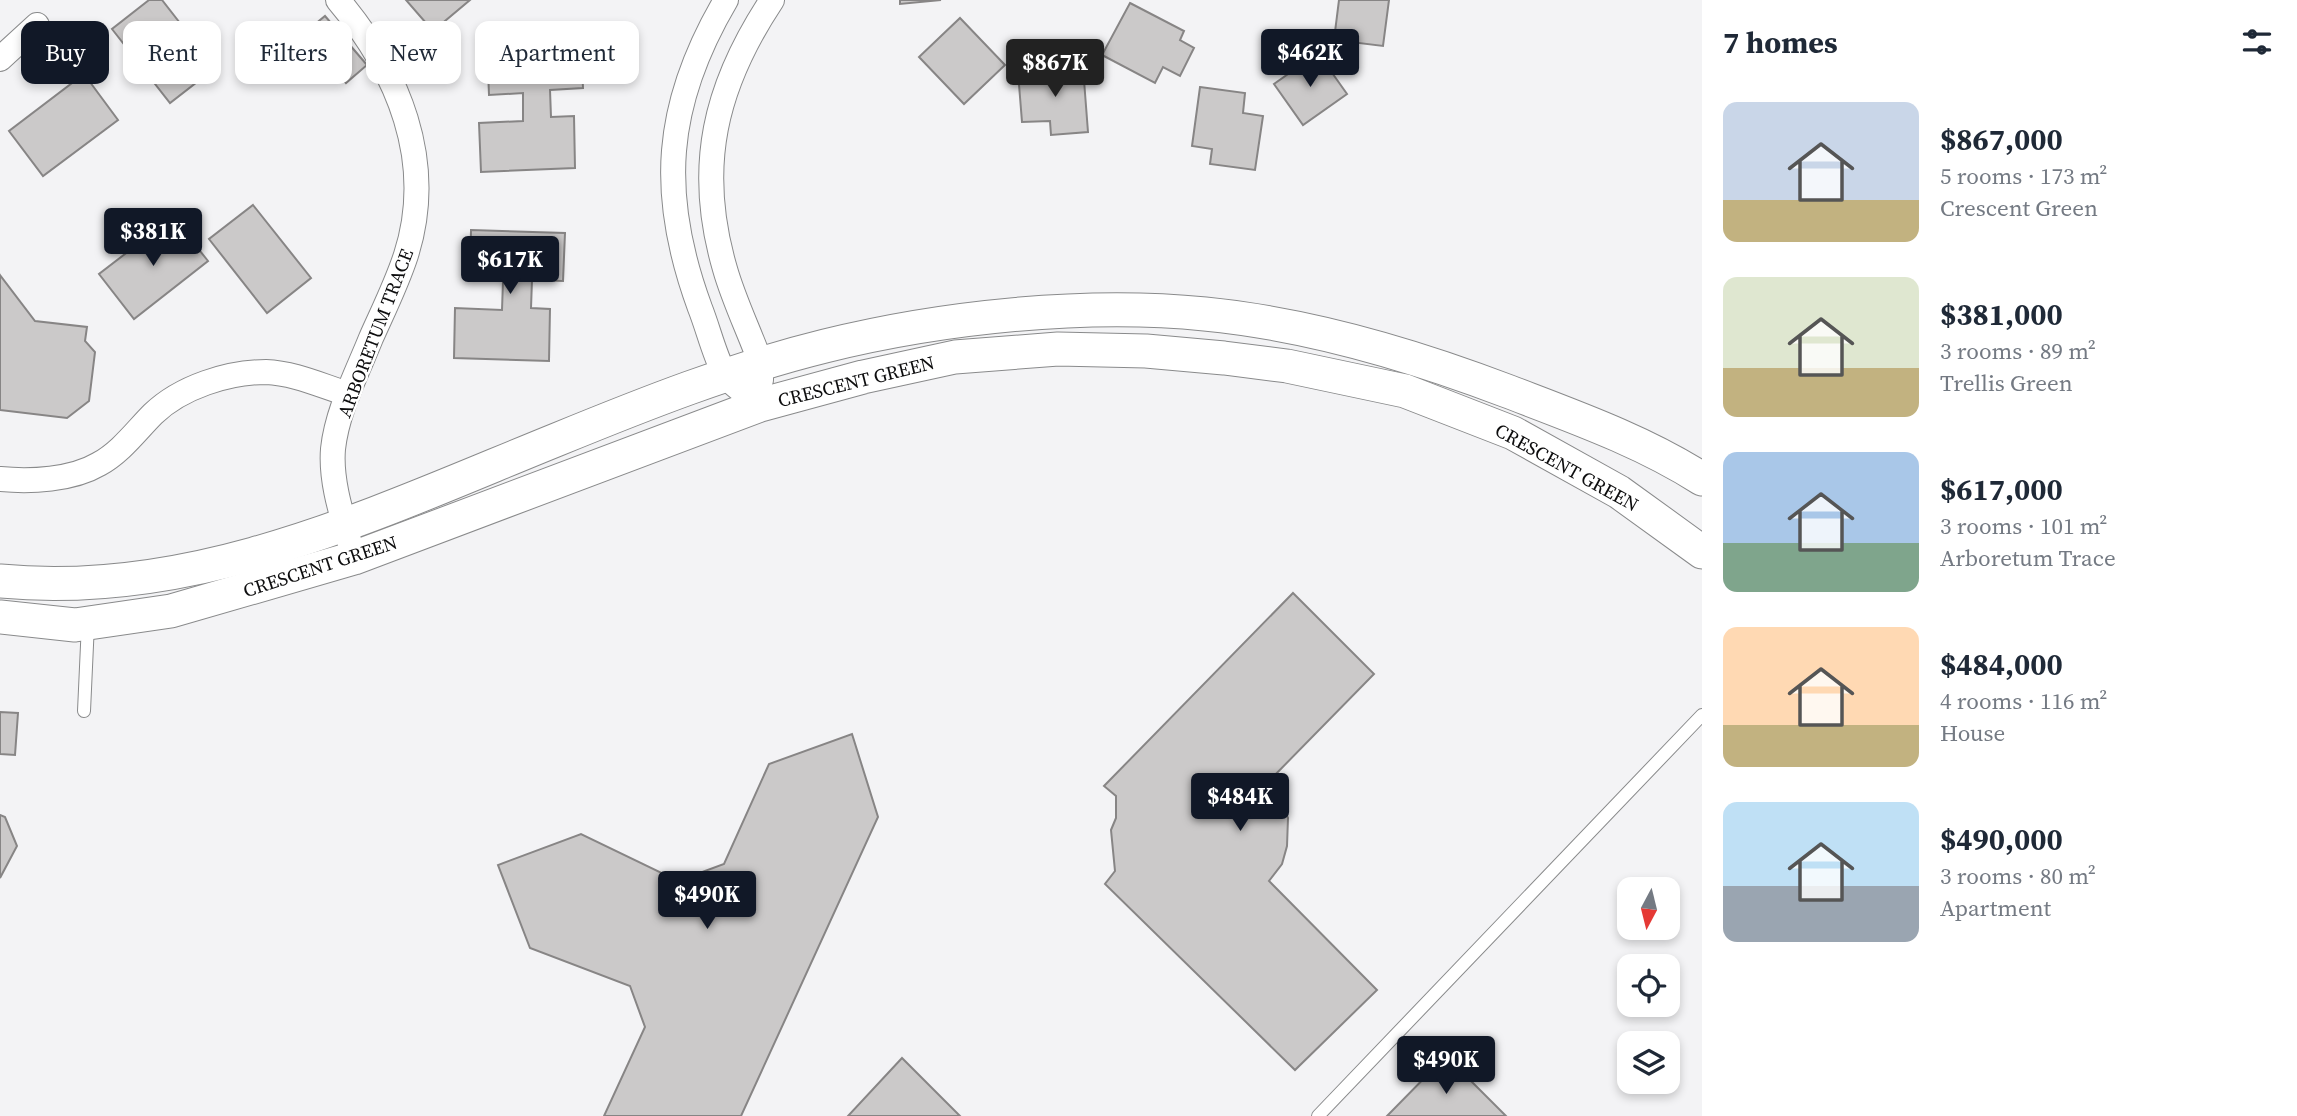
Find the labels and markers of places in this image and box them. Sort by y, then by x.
pin: $462K [1261,29,1359,89]
pin: $867K [1006,40,1104,99]
pin: $381K [104,208,202,268]
pin: $617K [461,236,559,296]
pin: $484K [1191,774,1289,833]
pin: $490K [658,872,756,931]
pin: $490K [1397,1036,1495,1096]

